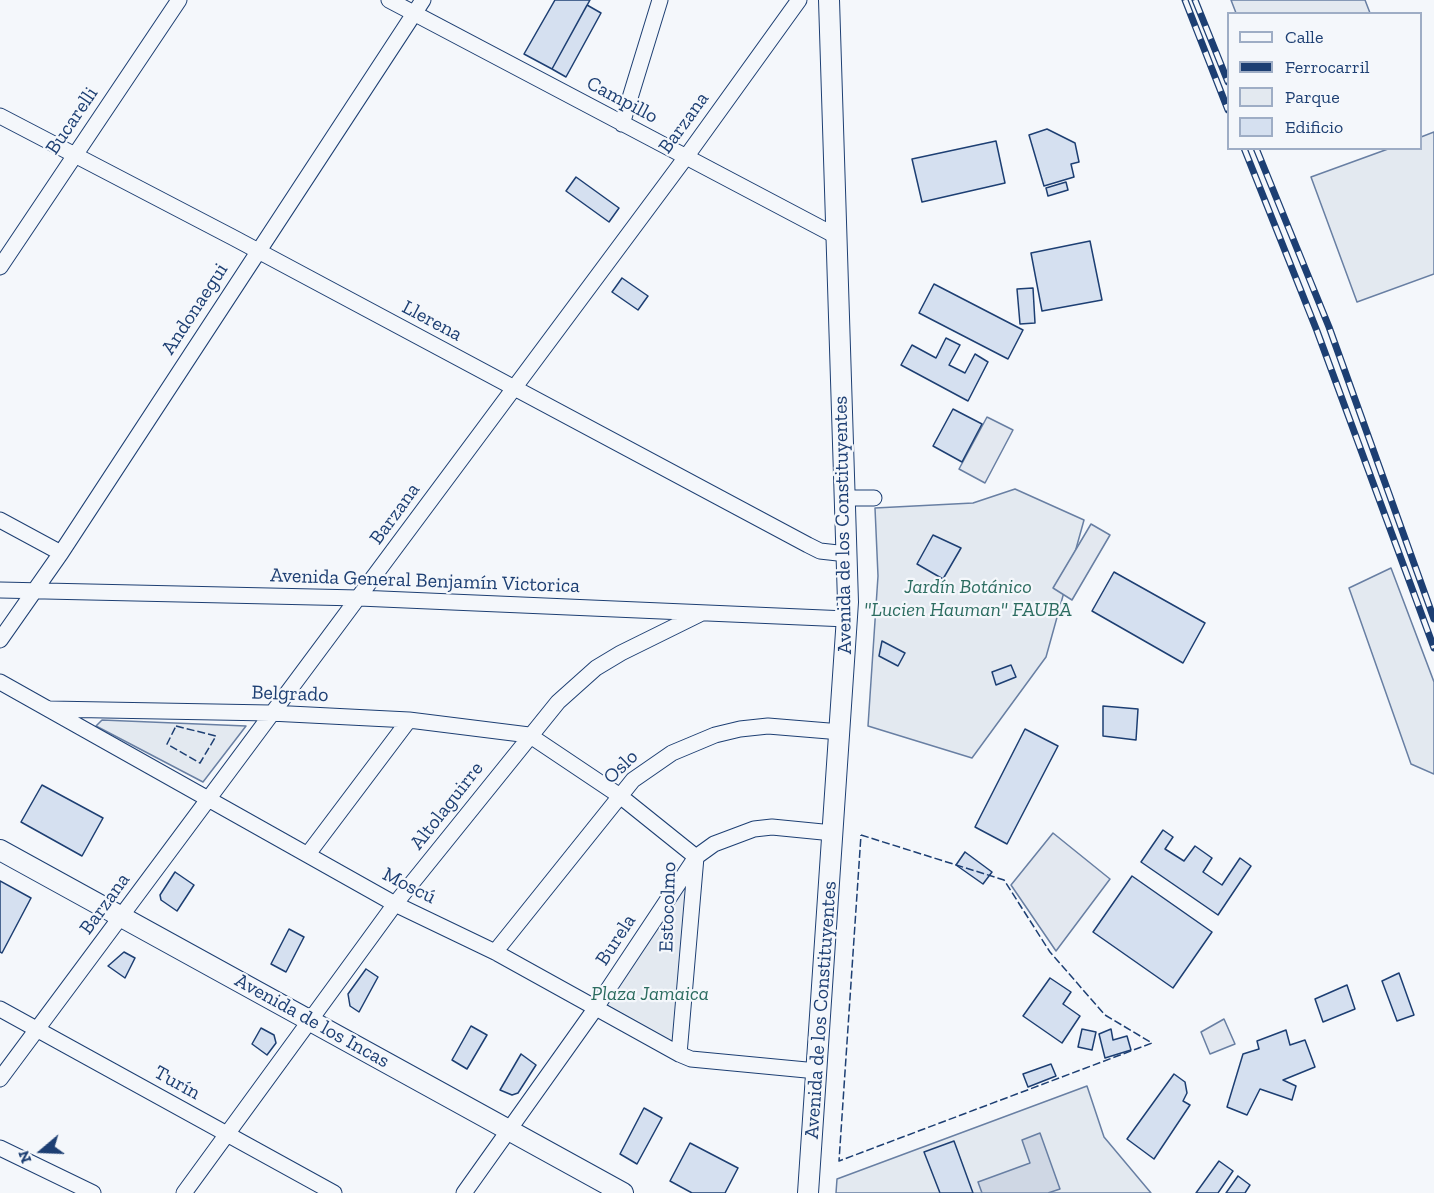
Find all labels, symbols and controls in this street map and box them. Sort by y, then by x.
legend [1227,12,1422,150]
text: Calle [1285,26,1323,48]
text: Ferrocarril [1285,56,1369,78]
street label: Campillo [582,71,662,129]
street label: Bucarelli [41,83,103,159]
text: Parque [1285,86,1340,108]
street label: Barzana [654,88,714,158]
text: Edificio [1285,116,1343,138]
street label: Andonaegui [157,259,233,359]
street label: Llerena [398,295,466,347]
street label: Avenida de los Constituyentes [829,396,857,654]
street label: Barzana [365,479,425,549]
street label: Avenida General Benjamín Victorica [270,564,580,598]
park label: Jardín Botánico "Lucien Hauman" FAUBA [864,575,1072,622]
street label: Belgrado [251,681,329,707]
street label: Oslo [599,745,643,789]
street label: Altolaguirre [405,757,489,855]
street label: Estocolmo [654,861,682,953]
street label: Moscú [378,862,440,910]
street label: Barzana [75,869,135,939]
street label: Avenida de los Constituyentes [800,880,842,1140]
street label: Burela [591,910,641,970]
street label: Avenida de los Incas [231,969,393,1073]
park label: Plaza Jamaica [591,982,709,1006]
street label: Turín [150,1061,204,1105]
north arrow [12,1121,72,1181]
text: N [14,1148,35,1166]

